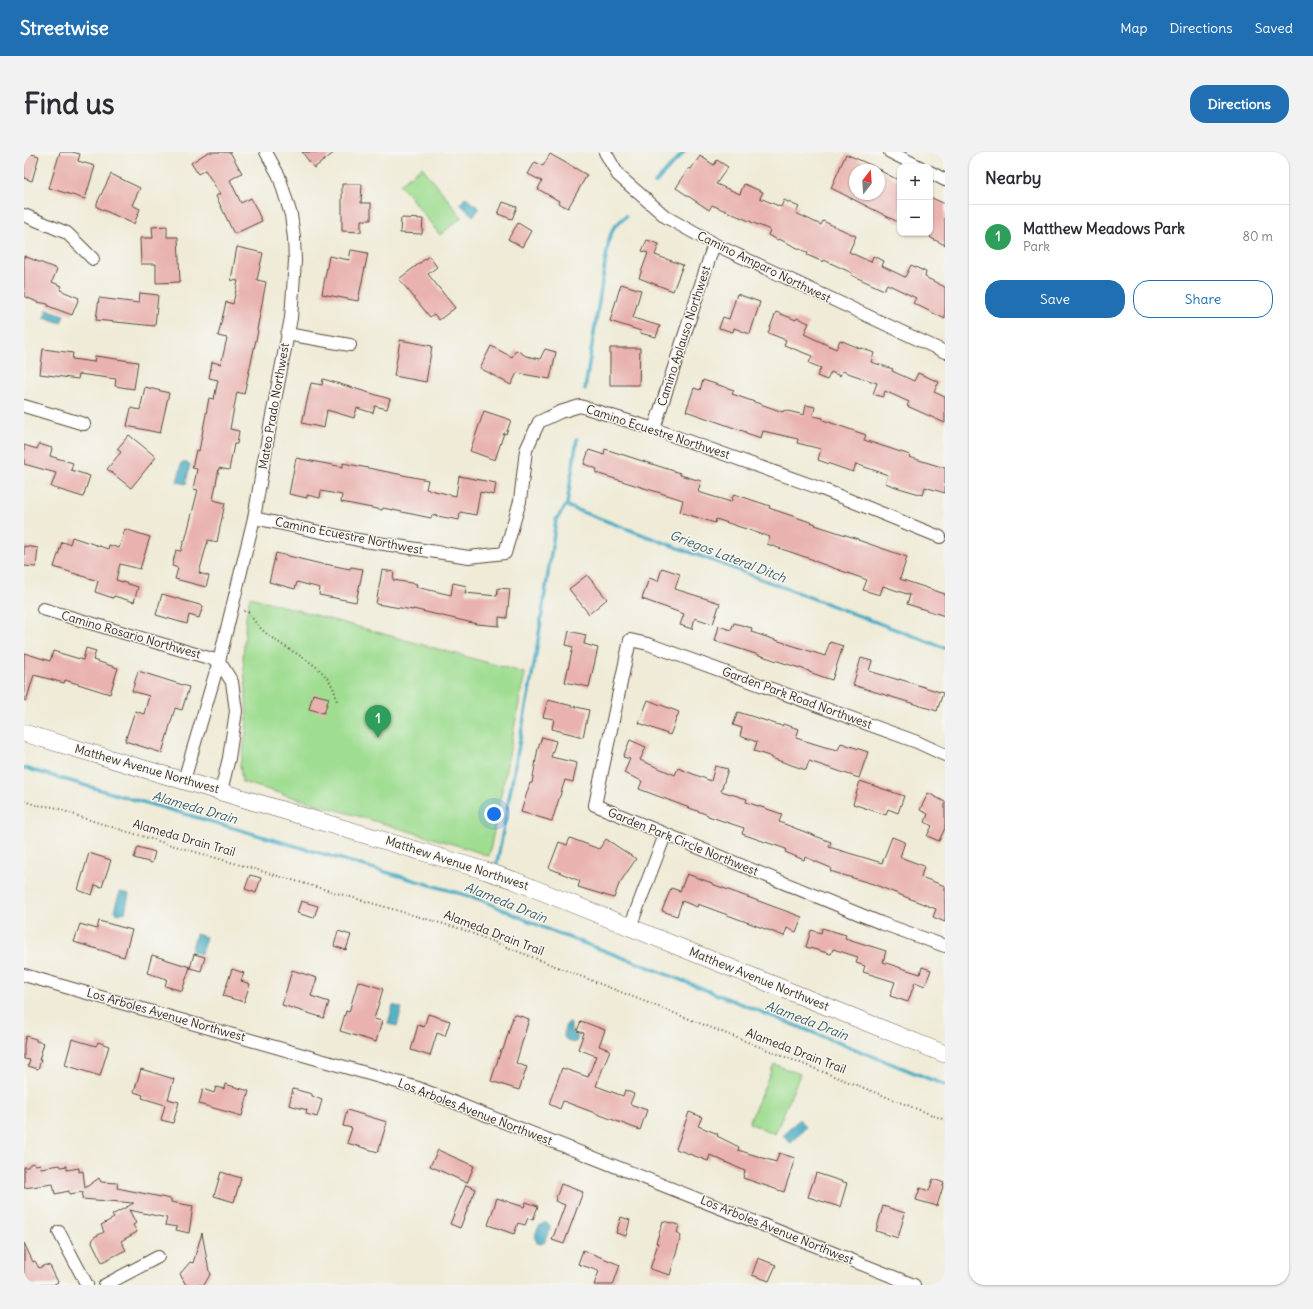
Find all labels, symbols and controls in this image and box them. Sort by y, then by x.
text: Streetwise [20,16,109,40]
text: Map [1120,19,1147,37]
text: Directions [1169,19,1233,37]
text: Saved [1255,19,1293,37]
button: Directions [1190,85,1289,123]
text: Find us [24,86,115,122]
north arrow [849,164,885,200]
map controls [897,164,933,236]
button: + [897,164,933,200]
text: Nearby [985,167,1041,189]
button: − [897,200,933,236]
text: Matthew Meadows Park [1023,219,1185,238]
street label: Camino Amparo Northwest [695,228,833,305]
text: 1 [995,228,1001,245]
text: 80 m [1242,228,1273,245]
text: Park [1023,238,1050,255]
street label: Camino Aplauso Northwest [654,264,713,408]
button: Save [985,280,1125,318]
button: Share [1133,280,1273,318]
street label: Mateo Prado Northwest [255,342,292,470]
street label: Camino Ecuestre Northwest [584,401,732,462]
street label: Camino Ecuestre Northwest [274,514,424,557]
water label: Griegos Lateral Ditch [667,526,789,587]
street label: Camino Rosario Northwest [60,607,203,662]
street label: Garden Park Road Northwest [720,663,874,732]
pin: 1 [365,705,391,738]
street label: Matthew Avenue Northwest [73,741,221,796]
water label: Alameda Drain [150,787,240,828]
your location [484,804,504,824]
street label: Garden Park Circle Northwest [606,804,761,879]
street label: Alameda Drain Trail [131,816,237,859]
street label: Matthew Avenue Northwest [384,832,531,893]
water label: Alameda Drain [462,878,550,927]
street label: Alameda Drain Trail [442,907,546,959]
street label: Matthew Avenue Northwest [687,944,831,1013]
street label: Los Arboles Avenue Northwest [85,985,247,1044]
water label: Alameda Drain [763,997,851,1044]
street label: Alameda Drain Trail [744,1025,848,1077]
street label: Los Arboles Avenue Northwest [396,1075,554,1148]
street label: Los Arboles Avenue Northwest [698,1192,856,1267]

